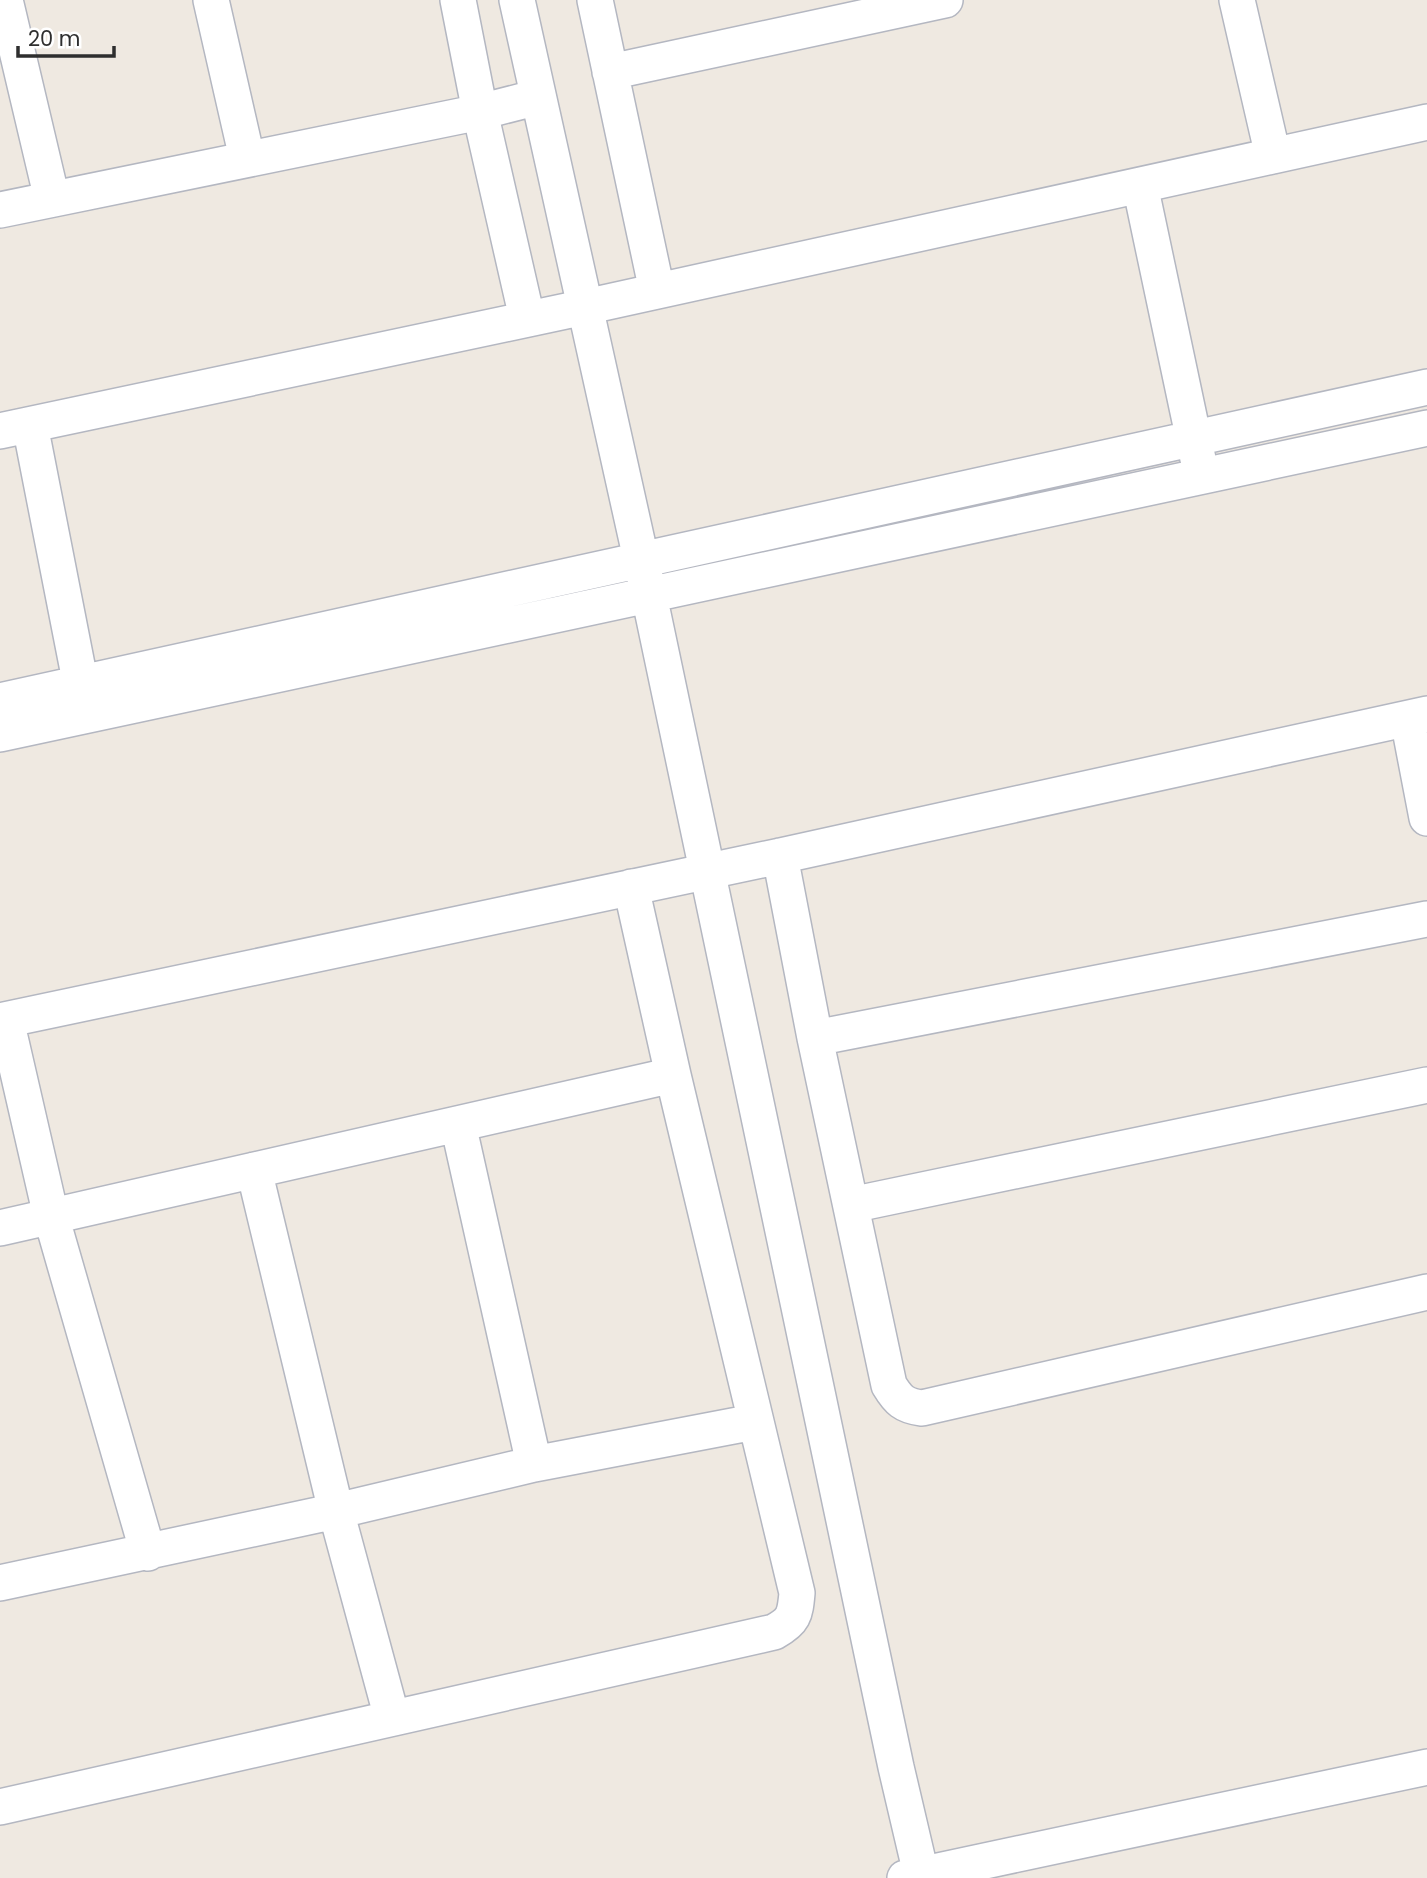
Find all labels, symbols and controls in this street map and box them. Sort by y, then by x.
scale bar [18,14,114,58]
text: 20 m [28,24,81,53]

